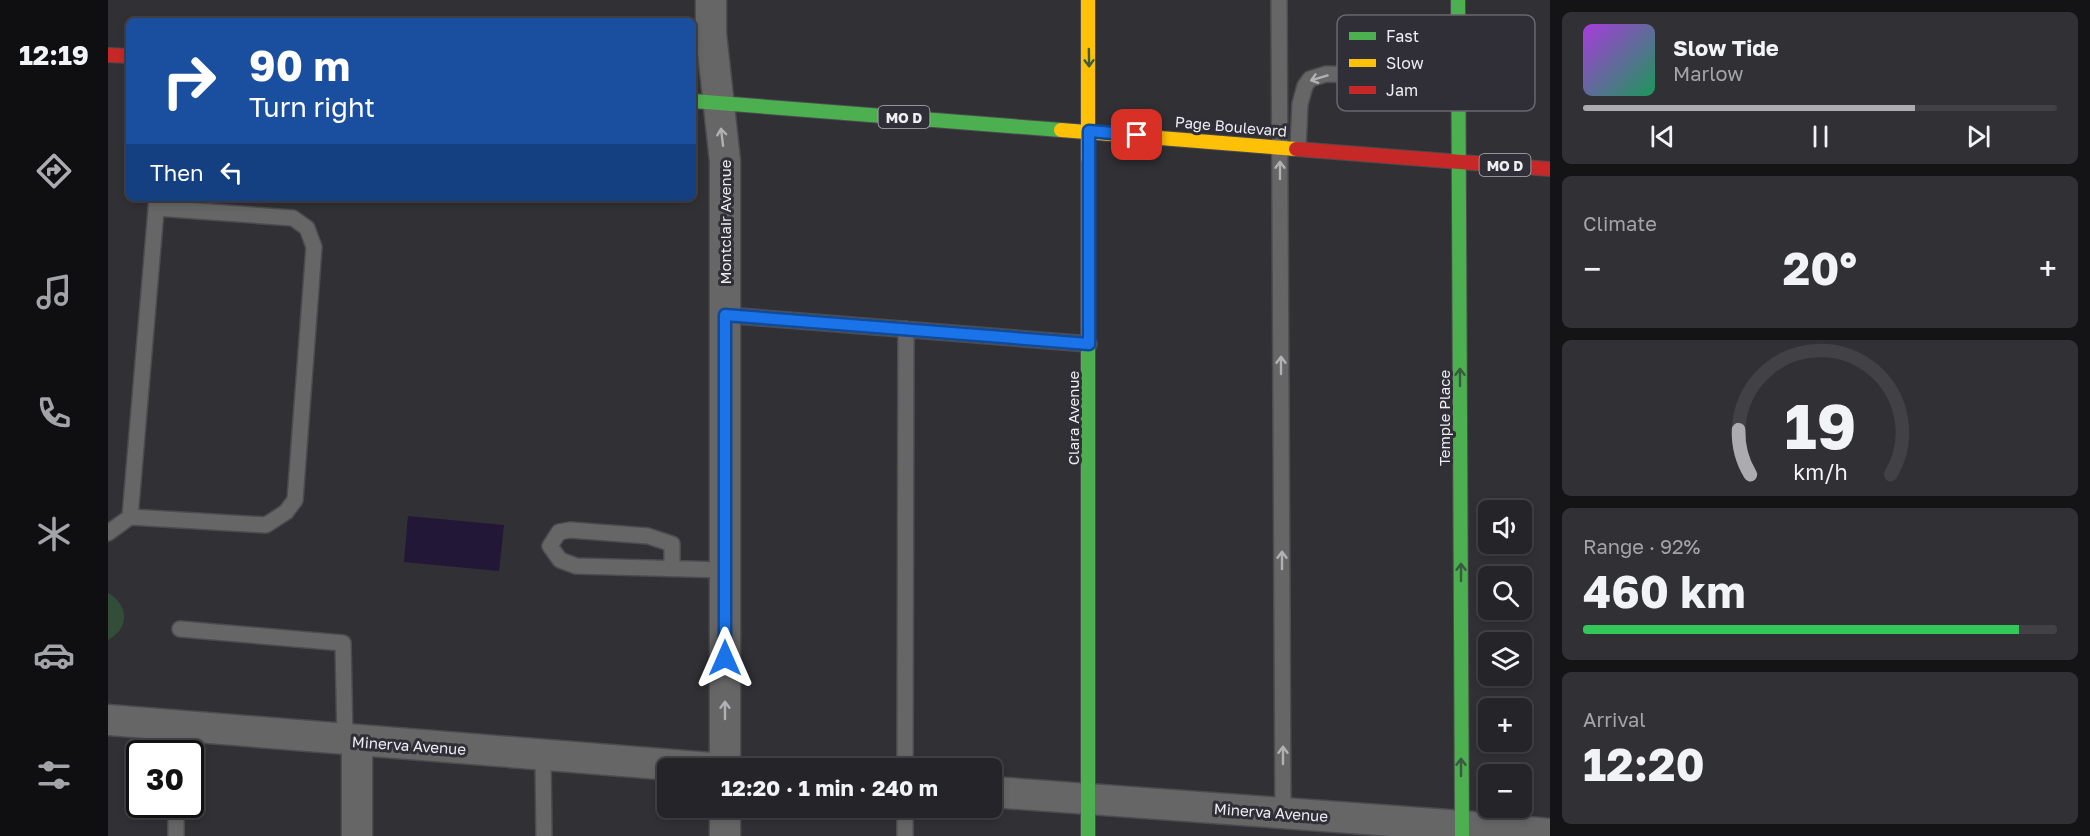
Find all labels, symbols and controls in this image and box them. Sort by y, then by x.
legend [1337,15,1535,111]
text: Fast [1386,26,1419,46]
text: Slow Tide [1673,34,1779,61]
text: 12:19 [19,39,89,71]
text: 90 m [249,40,350,90]
icon: right [150,42,228,120]
one-way arrow [1083,48,1095,68]
text: Slow [1386,53,1424,73]
text: Marlow [1673,61,1744,85]
one-way arrow [1310,73,1329,84]
text: Jam [1386,80,1418,100]
text: Turn right [249,91,375,123]
road number: MO D [878,106,930,128]
pin [1111,109,1162,160]
street label: Page Boulevard [1174,112,1288,140]
icon: arrive [1120,118,1153,151]
icon: previous [1646,120,1679,153]
icon: pause [1804,120,1837,153]
icon: next [1962,120,1995,153]
one-way arrow [717,127,728,147]
icon: directions [33,150,75,192]
road number: MO D [1480,154,1530,176]
icon: left [215,156,248,189]
text: Then [150,159,203,186]
street label: Montclair Avenue [716,159,734,285]
one-way arrow [1274,160,1286,180]
text: Climate [1583,211,1657,235]
text: 20° [1783,241,1857,295]
text: − [1583,249,1601,288]
text: + [2039,249,2057,288]
icon: music [33,271,75,313]
one-way arrow [1275,355,1287,375]
one-way arrow [1454,368,1466,388]
street label: Temple Place [1435,370,1453,466]
street label: Clara Avenue [1064,371,1082,465]
text: 19 [1784,388,1856,463]
icon: phone [33,392,75,434]
text: km/h [1793,459,1847,485]
map controls [1478,500,1532,818]
button: sound [1478,500,1532,554]
icon: climate [33,513,75,555]
text: Range · 92% [1583,534,1700,558]
one-way arrow [1276,550,1288,570]
one-way arrow [1455,563,1467,583]
text: 460 km [1583,564,1746,618]
button: search [1478,566,1532,620]
position arrow [693,626,757,690]
button: layers [1478,632,1532,686]
icon: car [33,634,75,676]
button: + [1478,698,1532,752]
one-way arrow [719,700,731,720]
text: Arrival [1583,707,1646,731]
street label: Minerva Avenue [351,732,467,758]
text: 12:20 [1583,737,1705,791]
speed limit sign: 30 [126,740,204,818]
one-way arrow [1277,745,1289,765]
icon: filters [33,754,75,796]
one-way arrow [1456,758,1467,778]
button: − [1478,764,1532,818]
text: 12:20 · 1 min · 240 m [721,774,938,801]
street label: Minerva Avenue [1213,799,1329,825]

